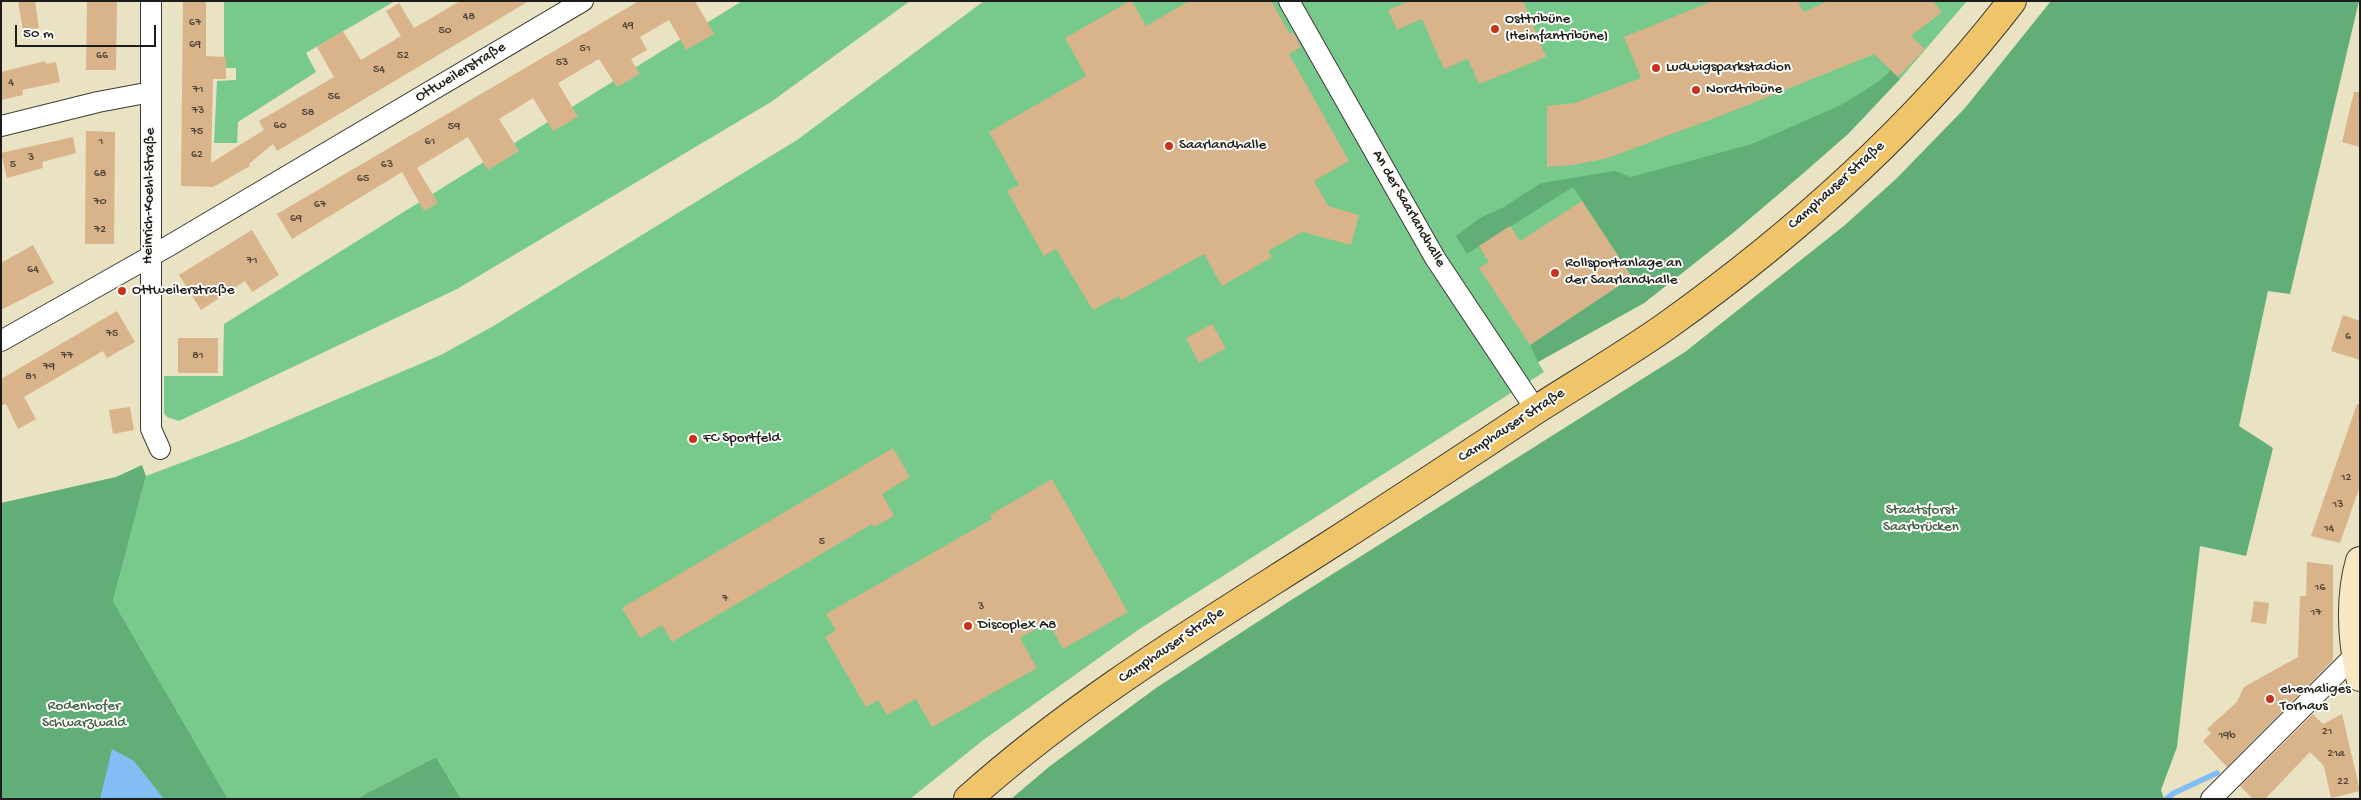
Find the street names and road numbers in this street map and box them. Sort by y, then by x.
street label: Ottweilerstraße [412,39,510,107]
street label: Heinrich-Koehl-Straße [140,128,160,264]
street label: Camphauser Straße [1785,138,1889,234]
street label: An der Saarlandhalle [1367,147,1449,271]
street label: Camphauser Straße [1455,385,1569,467]
street label: Camphauser Straße [1116,604,1228,688]

